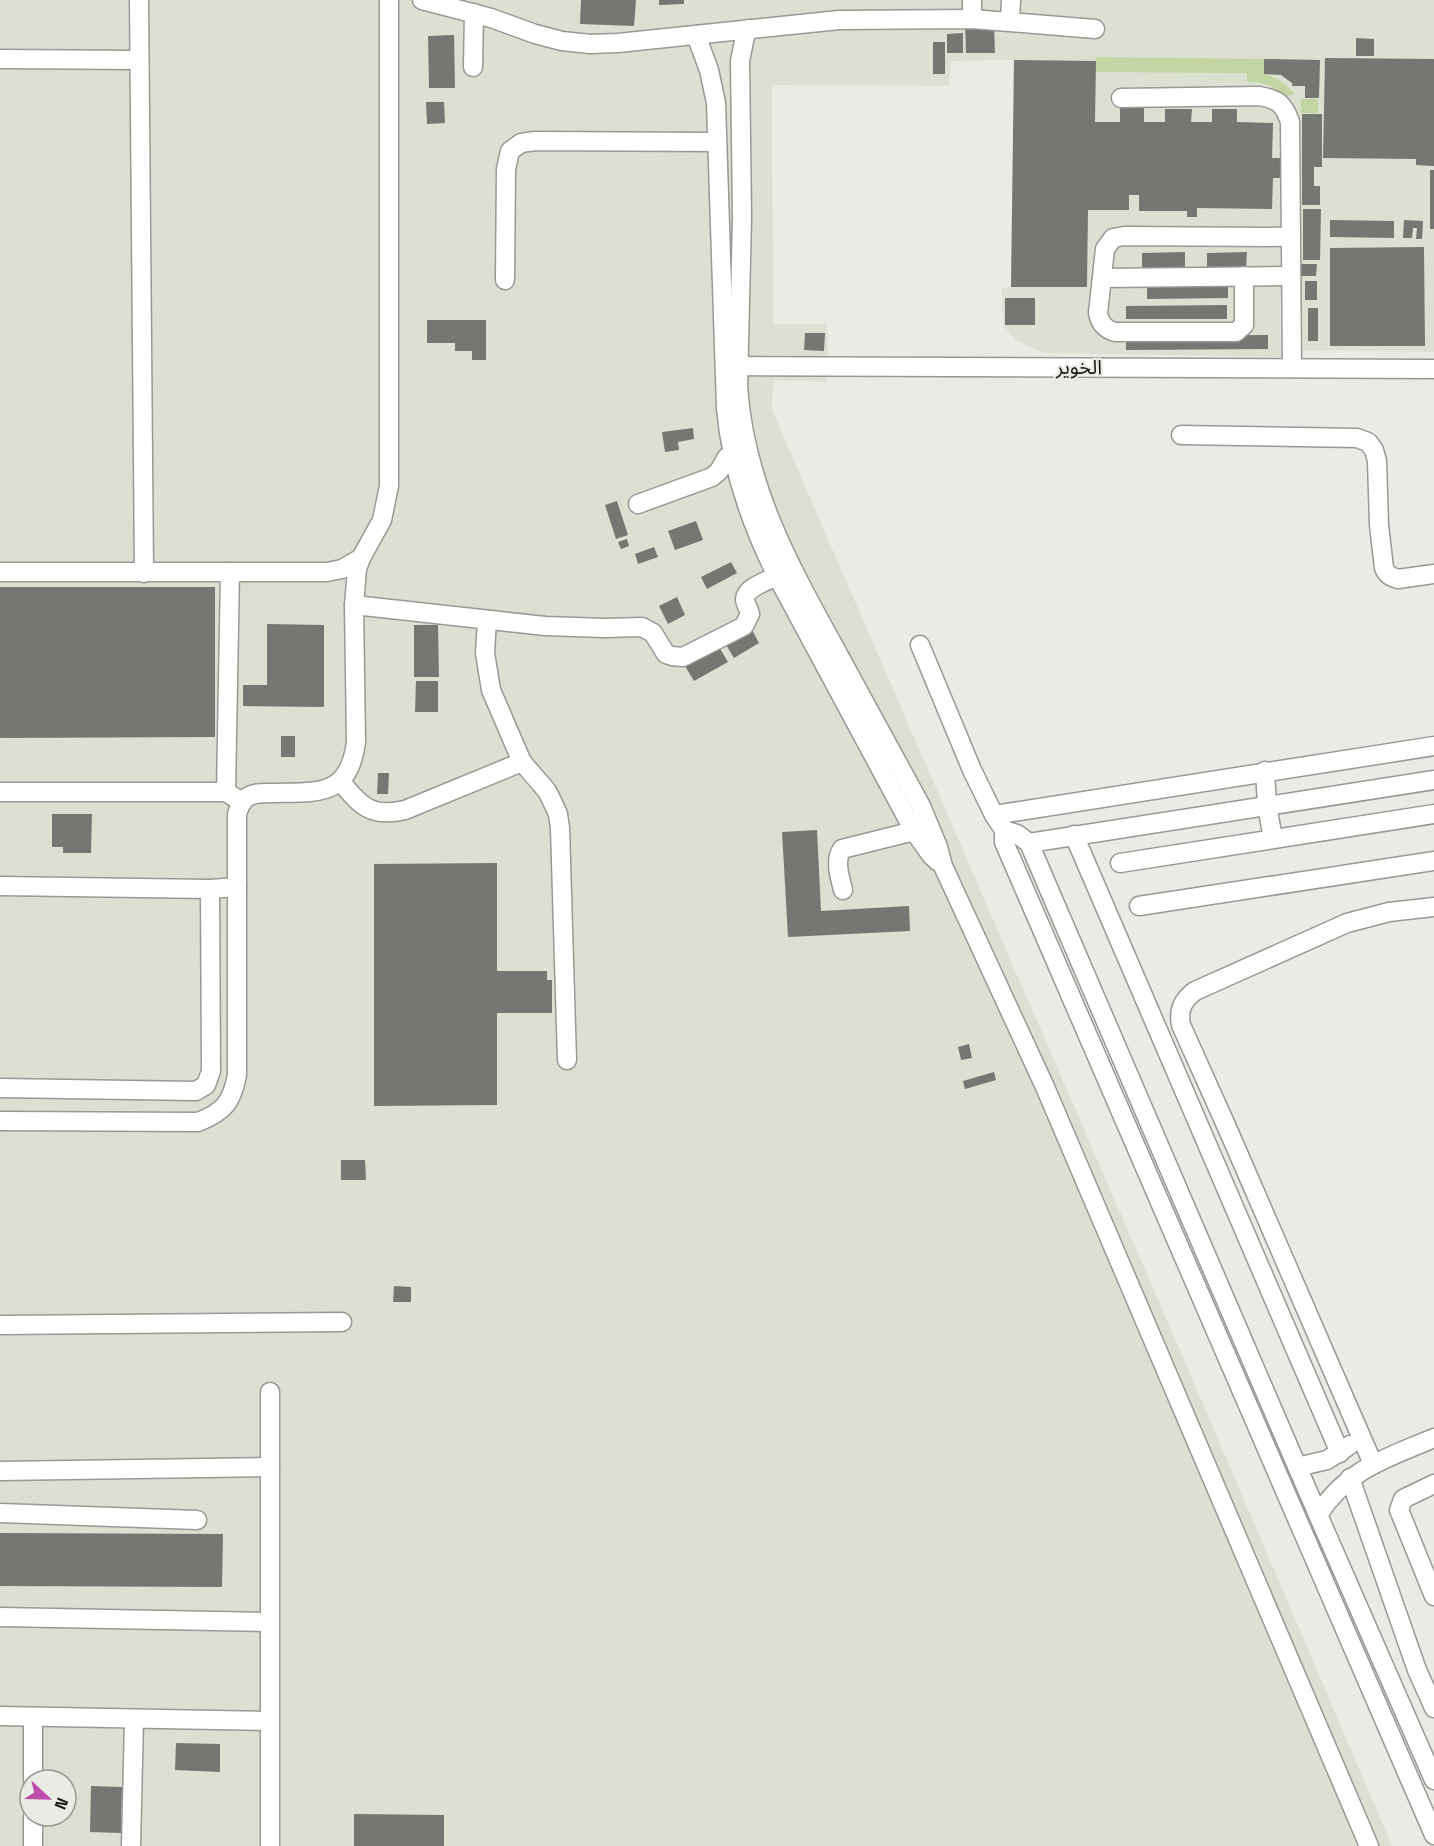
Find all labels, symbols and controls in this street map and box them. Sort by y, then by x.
street label: الخوير [1055,354,1102,380]
north arrow [18,1768,78,1828]
text: N [50,1795,73,1812]

